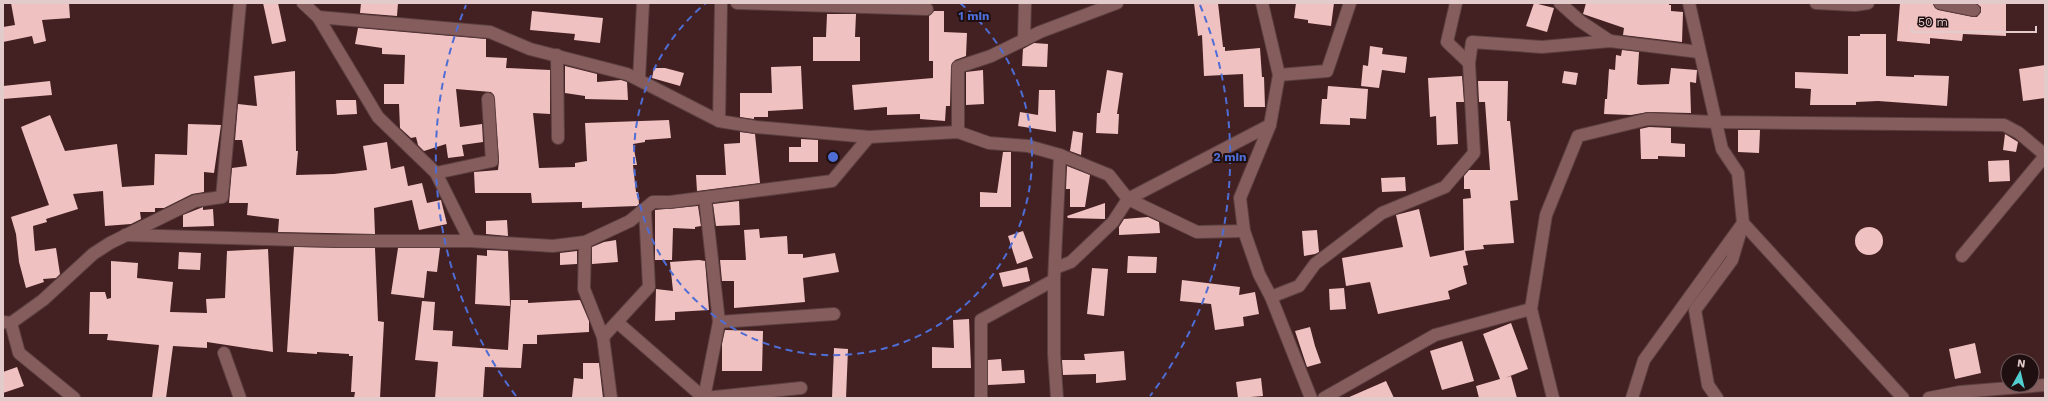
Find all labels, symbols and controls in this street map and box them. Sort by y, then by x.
scale bar [1912,8,2036,34]
text: 1 min [959,9,989,23]
text: 50 m [1918,15,1948,29]
centre of rings [826,150,840,164]
text: 2 min [1214,150,1246,164]
north arrow [2000,353,2040,393]
text: N [2016,357,2026,371]

